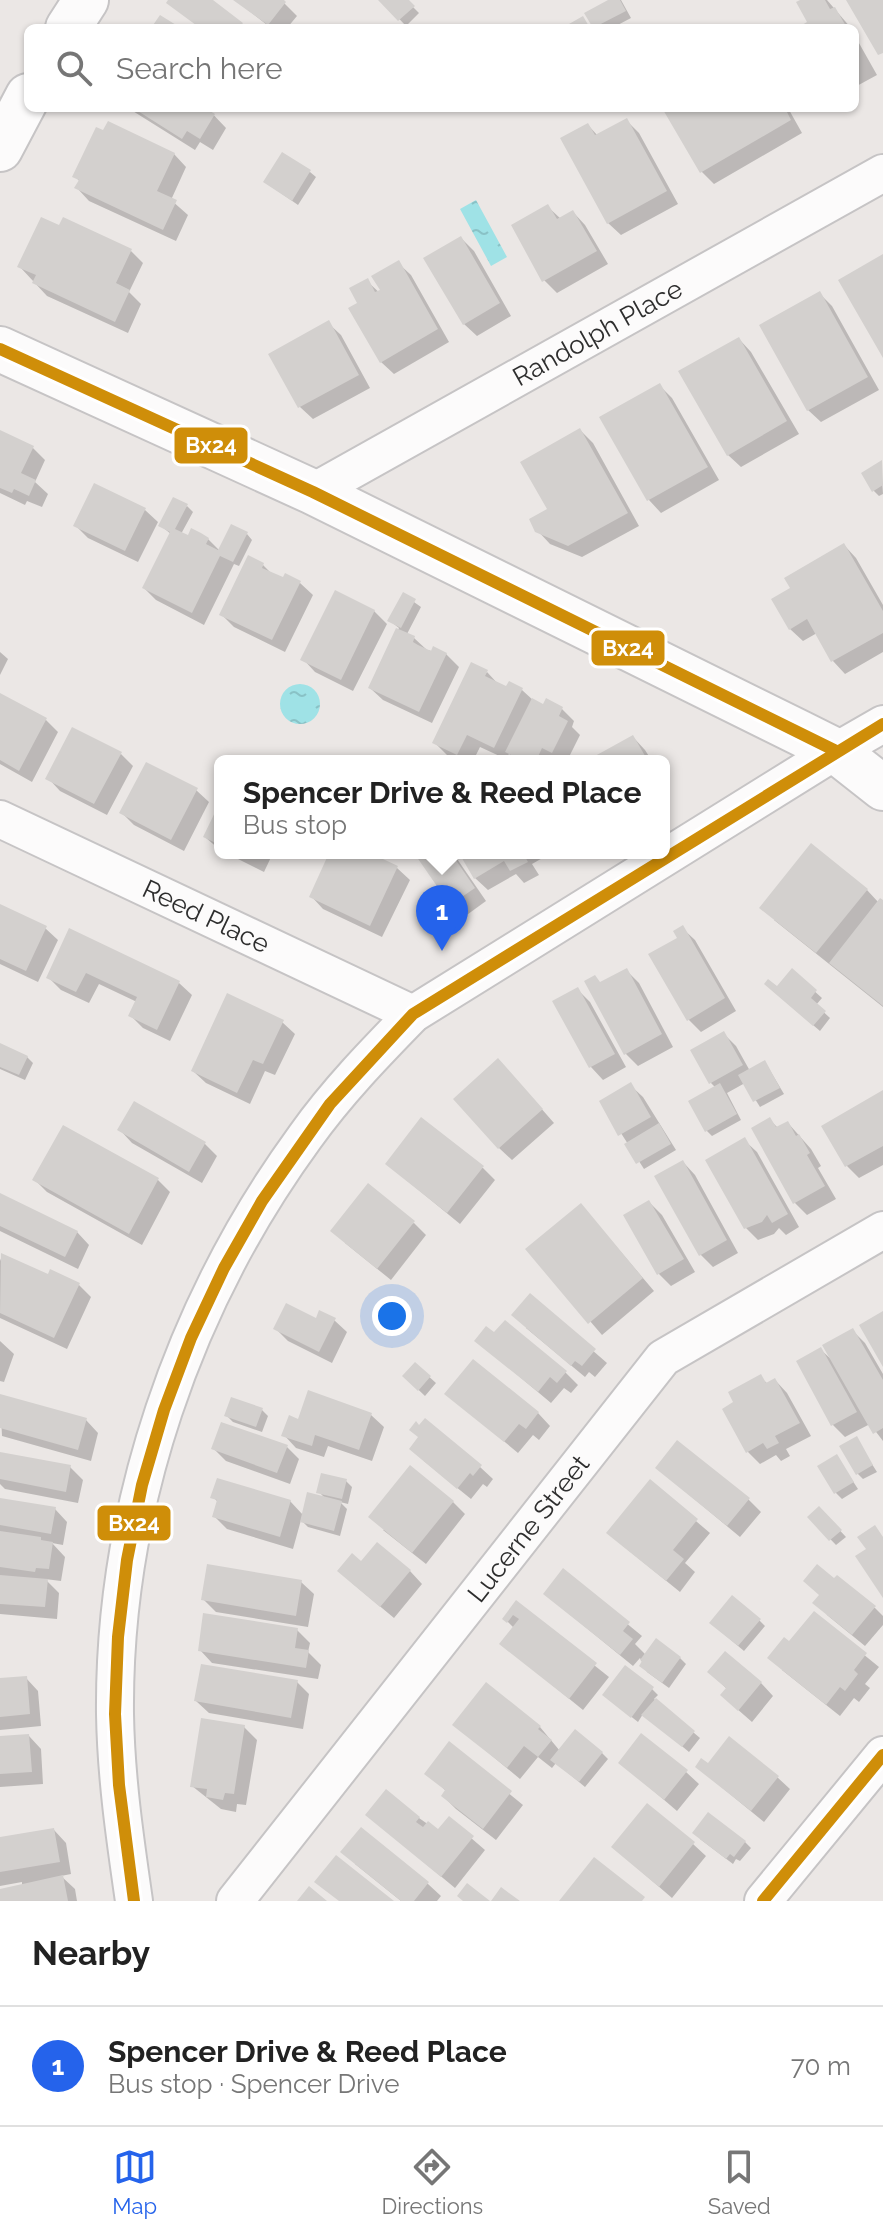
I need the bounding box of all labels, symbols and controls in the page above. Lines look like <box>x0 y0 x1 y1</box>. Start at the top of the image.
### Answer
search box <box>24 24 859 112</box>
icon: search <box>52 46 96 90</box>
text: Search here <box>116 51 283 86</box>
street label: Randolph Place <box>507 273 688 392</box>
line badge: Bx24 <box>173 426 249 465</box>
text: Bx24 <box>185 432 237 458</box>
line badge: Bx24 <box>590 629 666 667</box>
text: Bx24 <box>602 635 654 661</box>
popup <box>214 755 670 859</box>
text: Spencer Drive & Reed Place <box>243 775 641 810</box>
text: Bus stop <box>243 810 347 840</box>
street label: Reed Place <box>138 874 274 959</box>
pin: 1 <box>416 885 468 951</box>
your location <box>372 1296 412 1336</box>
street label: Lucerne Street <box>461 1449 596 1608</box>
line badge: Bx24 <box>96 1504 172 1542</box>
text: Bx24 <box>108 1510 160 1536</box>
text: Nearby <box>32 1933 150 1973</box>
text: Spencer Drive & Reed Place <box>108 2034 507 2069</box>
text: 1 <box>52 2051 64 2081</box>
text: 70 m <box>791 2051 851 2081</box>
text: Bus stop · Spencer Drive <box>108 2069 400 2099</box>
tab: Map <box>112 2145 157 2219</box>
tab: Directions <box>382 2145 483 2219</box>
tab: Saved <box>708 2145 771 2219</box>

